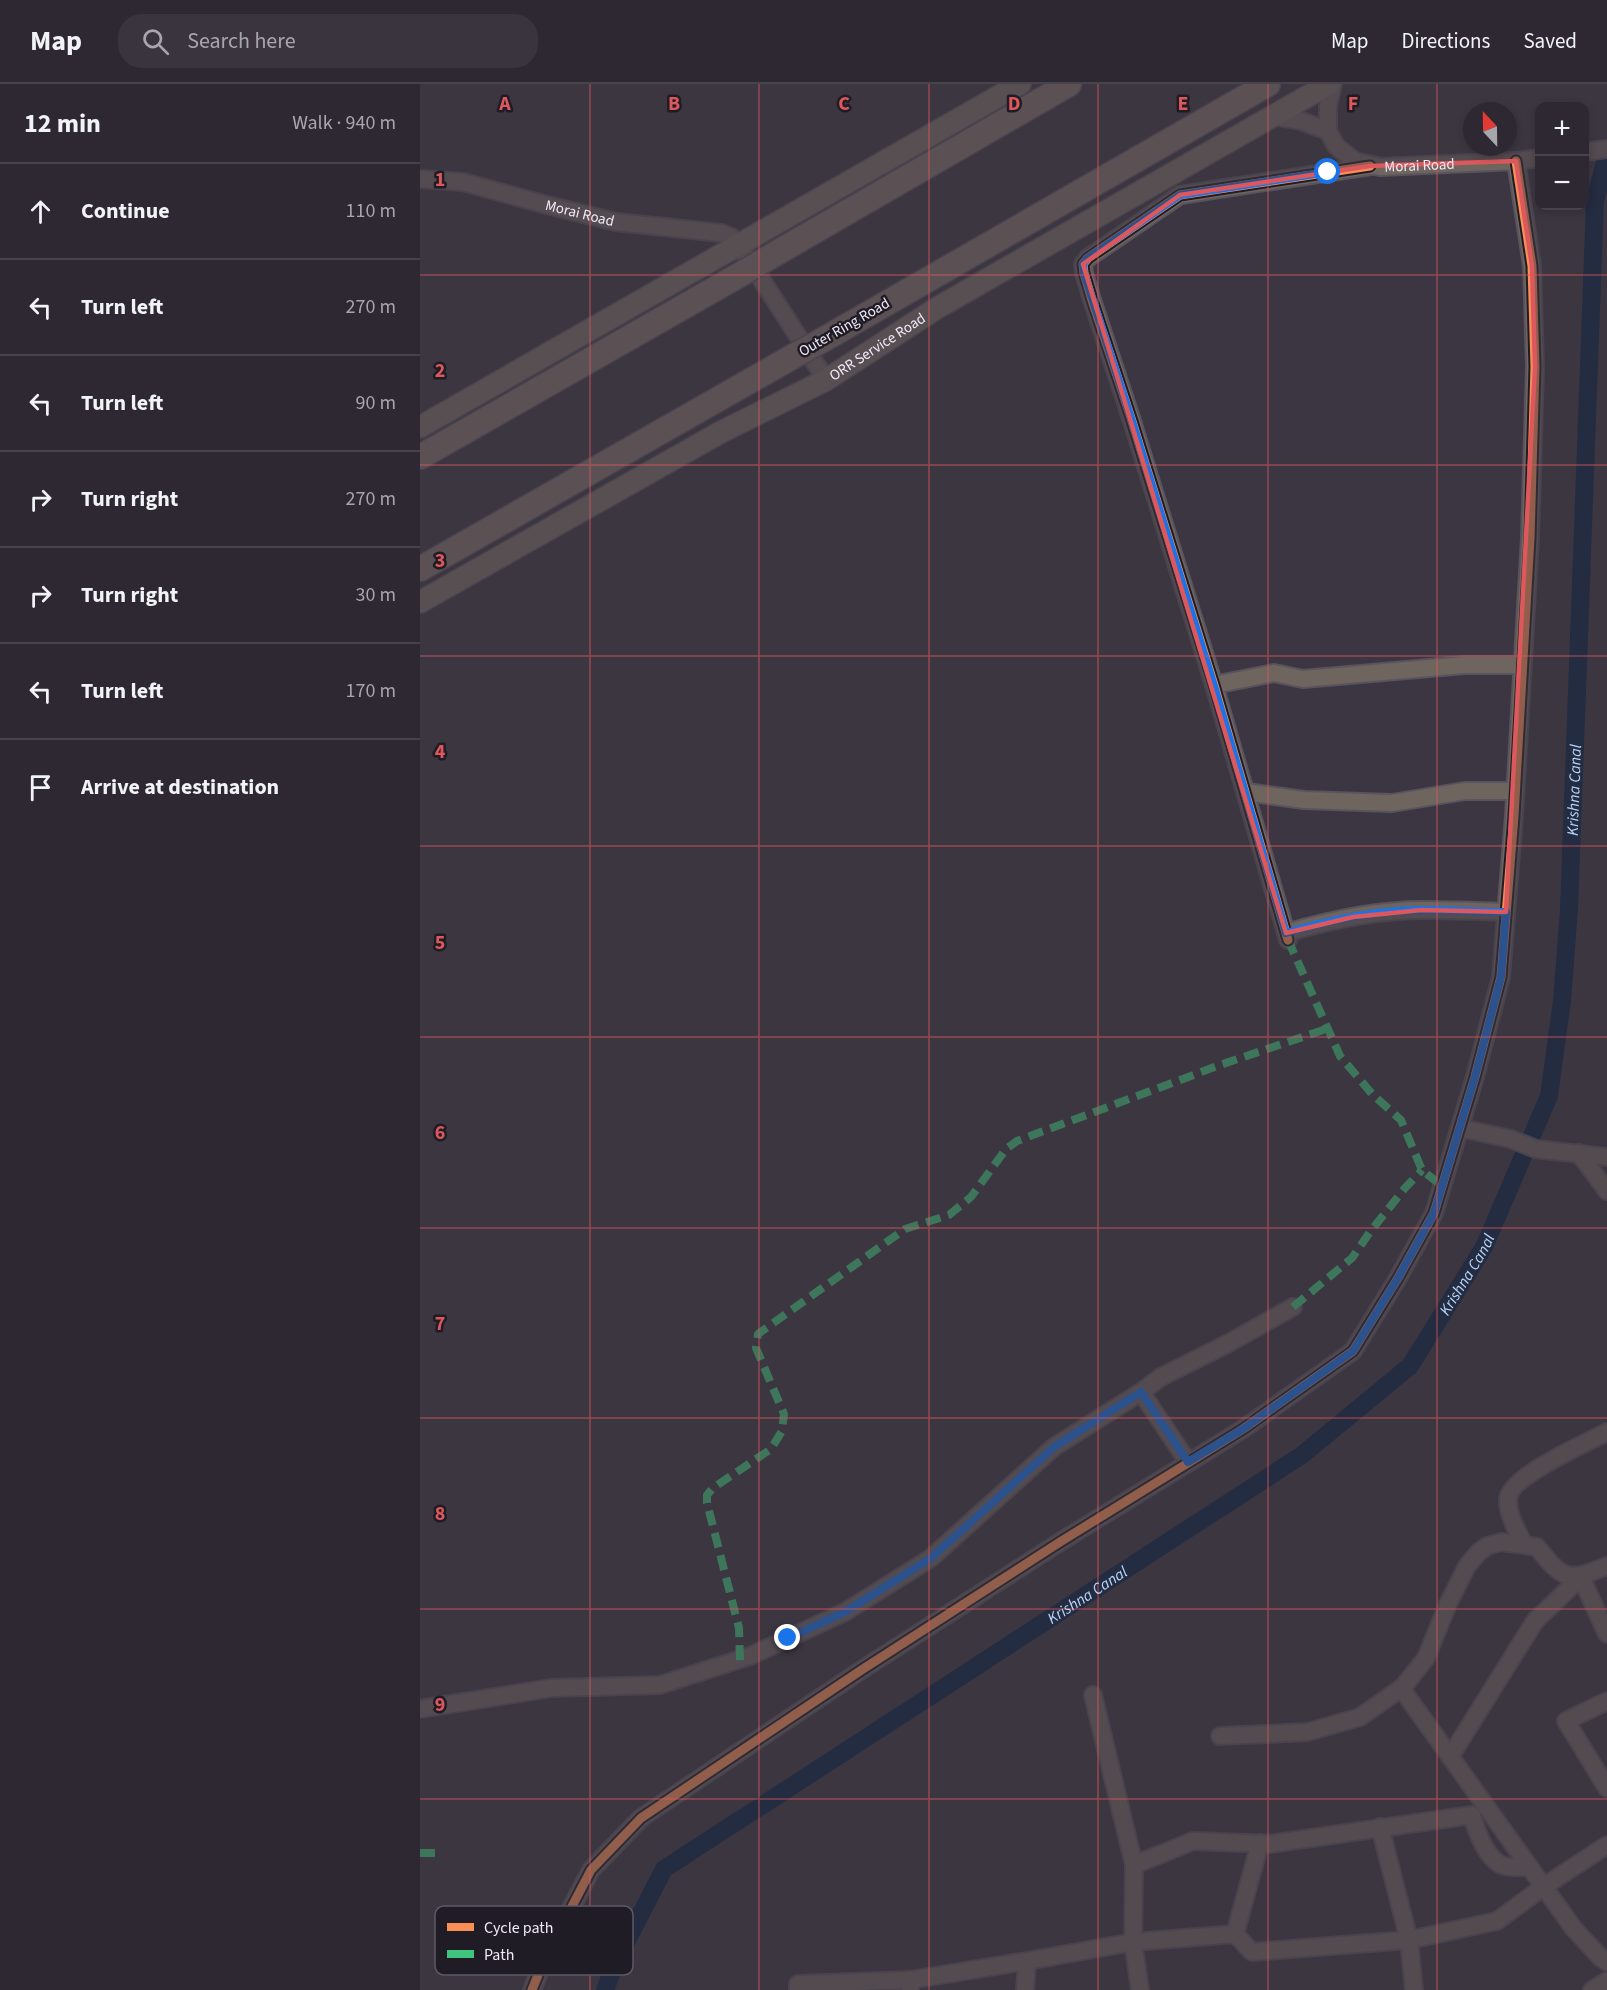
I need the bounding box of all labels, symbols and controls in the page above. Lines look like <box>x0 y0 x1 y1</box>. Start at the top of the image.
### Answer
search box <box>118 14 538 68</box>
text: Map <box>30 21 82 61</box>
icon: search <box>139 25 172 58</box>
text: Search here <box>187 25 296 57</box>
text: Map <box>1331 26 1369 56</box>
text: Directions <box>1402 26 1490 56</box>
text: Saved <box>1523 26 1577 56</box>
text: A <box>498 90 511 118</box>
text: B <box>668 90 680 118</box>
text: C <box>838 90 850 118</box>
text: D <box>1008 90 1020 118</box>
text: E <box>1178 90 1188 118</box>
text: F <box>1348 90 1358 118</box>
north arrow <box>1463 102 1517 156</box>
map controls <box>1535 102 1589 210</box>
button: + <box>1535 102 1589 156</box>
text: 12 min <box>24 105 101 142</box>
text: Walk · 940 m <box>292 109 396 137</box>
street label: Morai Road <box>1384 154 1455 178</box>
button: − <box>1535 156 1589 210</box>
route start <box>1314 158 1340 184</box>
text: 1 <box>435 166 445 194</box>
icon: ahead <box>24 195 57 228</box>
text: Continue <box>81 195 170 227</box>
street label: Morai Road <box>543 195 616 232</box>
text: 110 m <box>346 197 396 225</box>
icon: left <box>24 291 57 324</box>
text: Turn left <box>81 291 163 323</box>
text: 270 m <box>346 293 396 321</box>
street label: Outer Ring Road <box>795 293 894 362</box>
street label: ORR Service Road <box>825 308 930 386</box>
text: 2 <box>435 357 445 385</box>
icon: left <box>24 387 57 420</box>
text: Turn left <box>81 387 163 419</box>
text: 90 m <box>356 389 396 417</box>
icon: right <box>24 483 57 516</box>
text: Turn right <box>81 483 178 515</box>
text: 270 m <box>346 485 396 513</box>
text: 3 <box>435 547 445 575</box>
icon: right <box>24 579 57 612</box>
text: Turn right <box>81 579 178 611</box>
text: 30 m <box>356 581 396 609</box>
icon: left <box>24 675 57 708</box>
text: Turn left <box>81 675 163 707</box>
text: 170 m <box>346 677 396 705</box>
text: 4 <box>435 738 446 766</box>
water label: Krishna Canal <box>1562 744 1587 836</box>
icon: arrive <box>24 771 57 804</box>
text: Arrive at destination <box>81 771 279 803</box>
text: 5 <box>435 929 445 957</box>
text: 6 <box>435 1119 445 1147</box>
water label: Krishna Canal <box>1434 1231 1500 1320</box>
text: 7 <box>435 1310 445 1338</box>
text: 8 <box>435 1500 445 1528</box>
water label: Krishna Canal <box>1043 1561 1132 1629</box>
route end <box>774 1624 800 1650</box>
text: 9 <box>435 1691 445 1719</box>
legend <box>435 1906 633 1975</box>
text: Cycle path <box>484 1917 553 1939</box>
text: Path <box>484 1944 514 1966</box>

